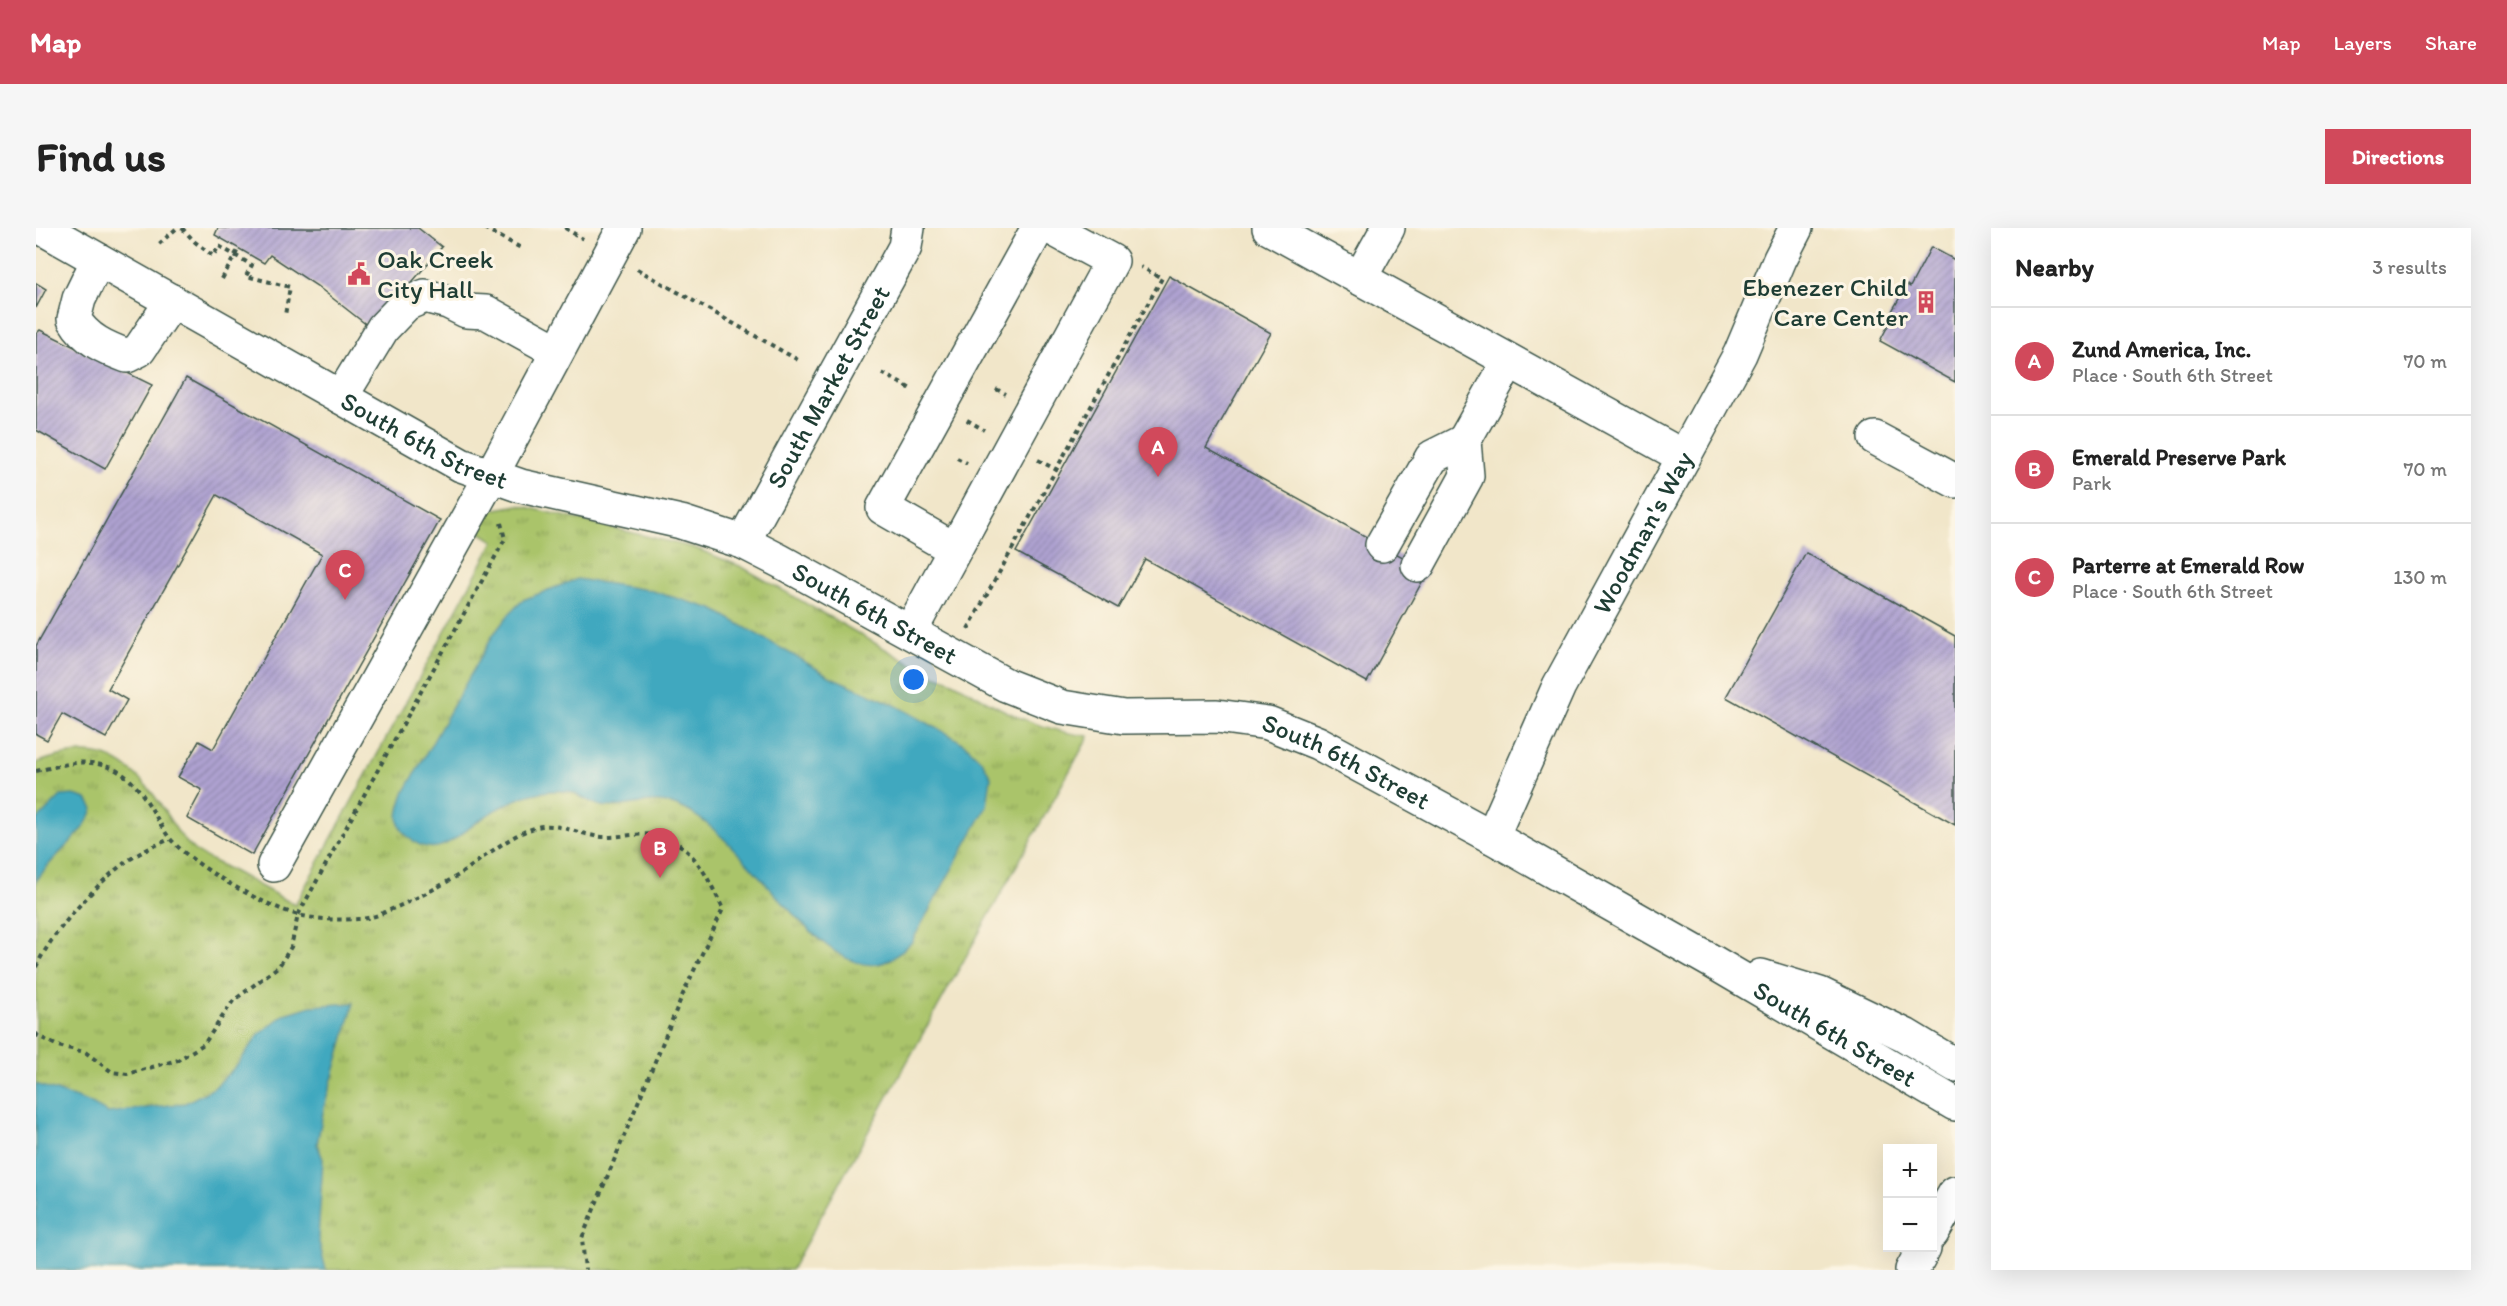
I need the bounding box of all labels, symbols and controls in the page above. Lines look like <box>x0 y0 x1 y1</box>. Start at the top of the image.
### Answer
text: Map <box>30 25 81 59</box>
text: Map <box>2262 30 2301 55</box>
text: Layers <box>2334 30 2392 55</box>
text: Share <box>2425 30 2477 55</box>
button: Directions <box>2325 129 2471 184</box>
text: Find us <box>36 131 166 182</box>
place label: Oak Creek City Hall <box>377 243 494 305</box>
text: Nearby <box>2015 251 2094 283</box>
text: 3 results <box>2372 255 2447 279</box>
public building icon: Oak Creek City Hall <box>346 261 372 287</box>
place label: Ebenezer Child Care Center <box>1742 271 1909 333</box>
street label: South Market Street <box>760 280 897 494</box>
building icon: Ebenezer Child Care Center <box>1913 289 1939 315</box>
text: Zund America, Inc. <box>2072 336 2251 363</box>
text: A <box>2028 349 2041 373</box>
text: 70 m <box>2403 349 2447 373</box>
text: Place · South 6th Street <box>2072 363 2273 387</box>
street label: South 6th Street <box>335 384 512 496</box>
pin: A <box>1138 428 1178 477</box>
text: Emerald Preserve Park <box>2072 444 2286 471</box>
street label: Woodman's Way <box>1585 445 1700 620</box>
text: B <box>2028 457 2041 481</box>
text: 70 m <box>2403 457 2447 481</box>
text: Park <box>2072 471 2111 495</box>
pin: C <box>326 550 364 600</box>
text: Parterre at Emerald Row <box>2072 552 2304 579</box>
street label: South 6th Street <box>787 555 963 671</box>
text: C <box>2028 565 2041 589</box>
text: 130 m <box>2393 565 2447 589</box>
text: Place · South 6th Street <box>2072 579 2273 603</box>
your location <box>899 665 928 694</box>
street label: South 6th Street <box>1258 706 1436 817</box>
pin: B <box>640 828 680 878</box>
street label: South 6th Street <box>1748 973 1923 1094</box>
map controls <box>1883 1144 1937 1252</box>
button: + <box>1883 1144 1937 1198</box>
button: − <box>1883 1198 1937 1252</box>

